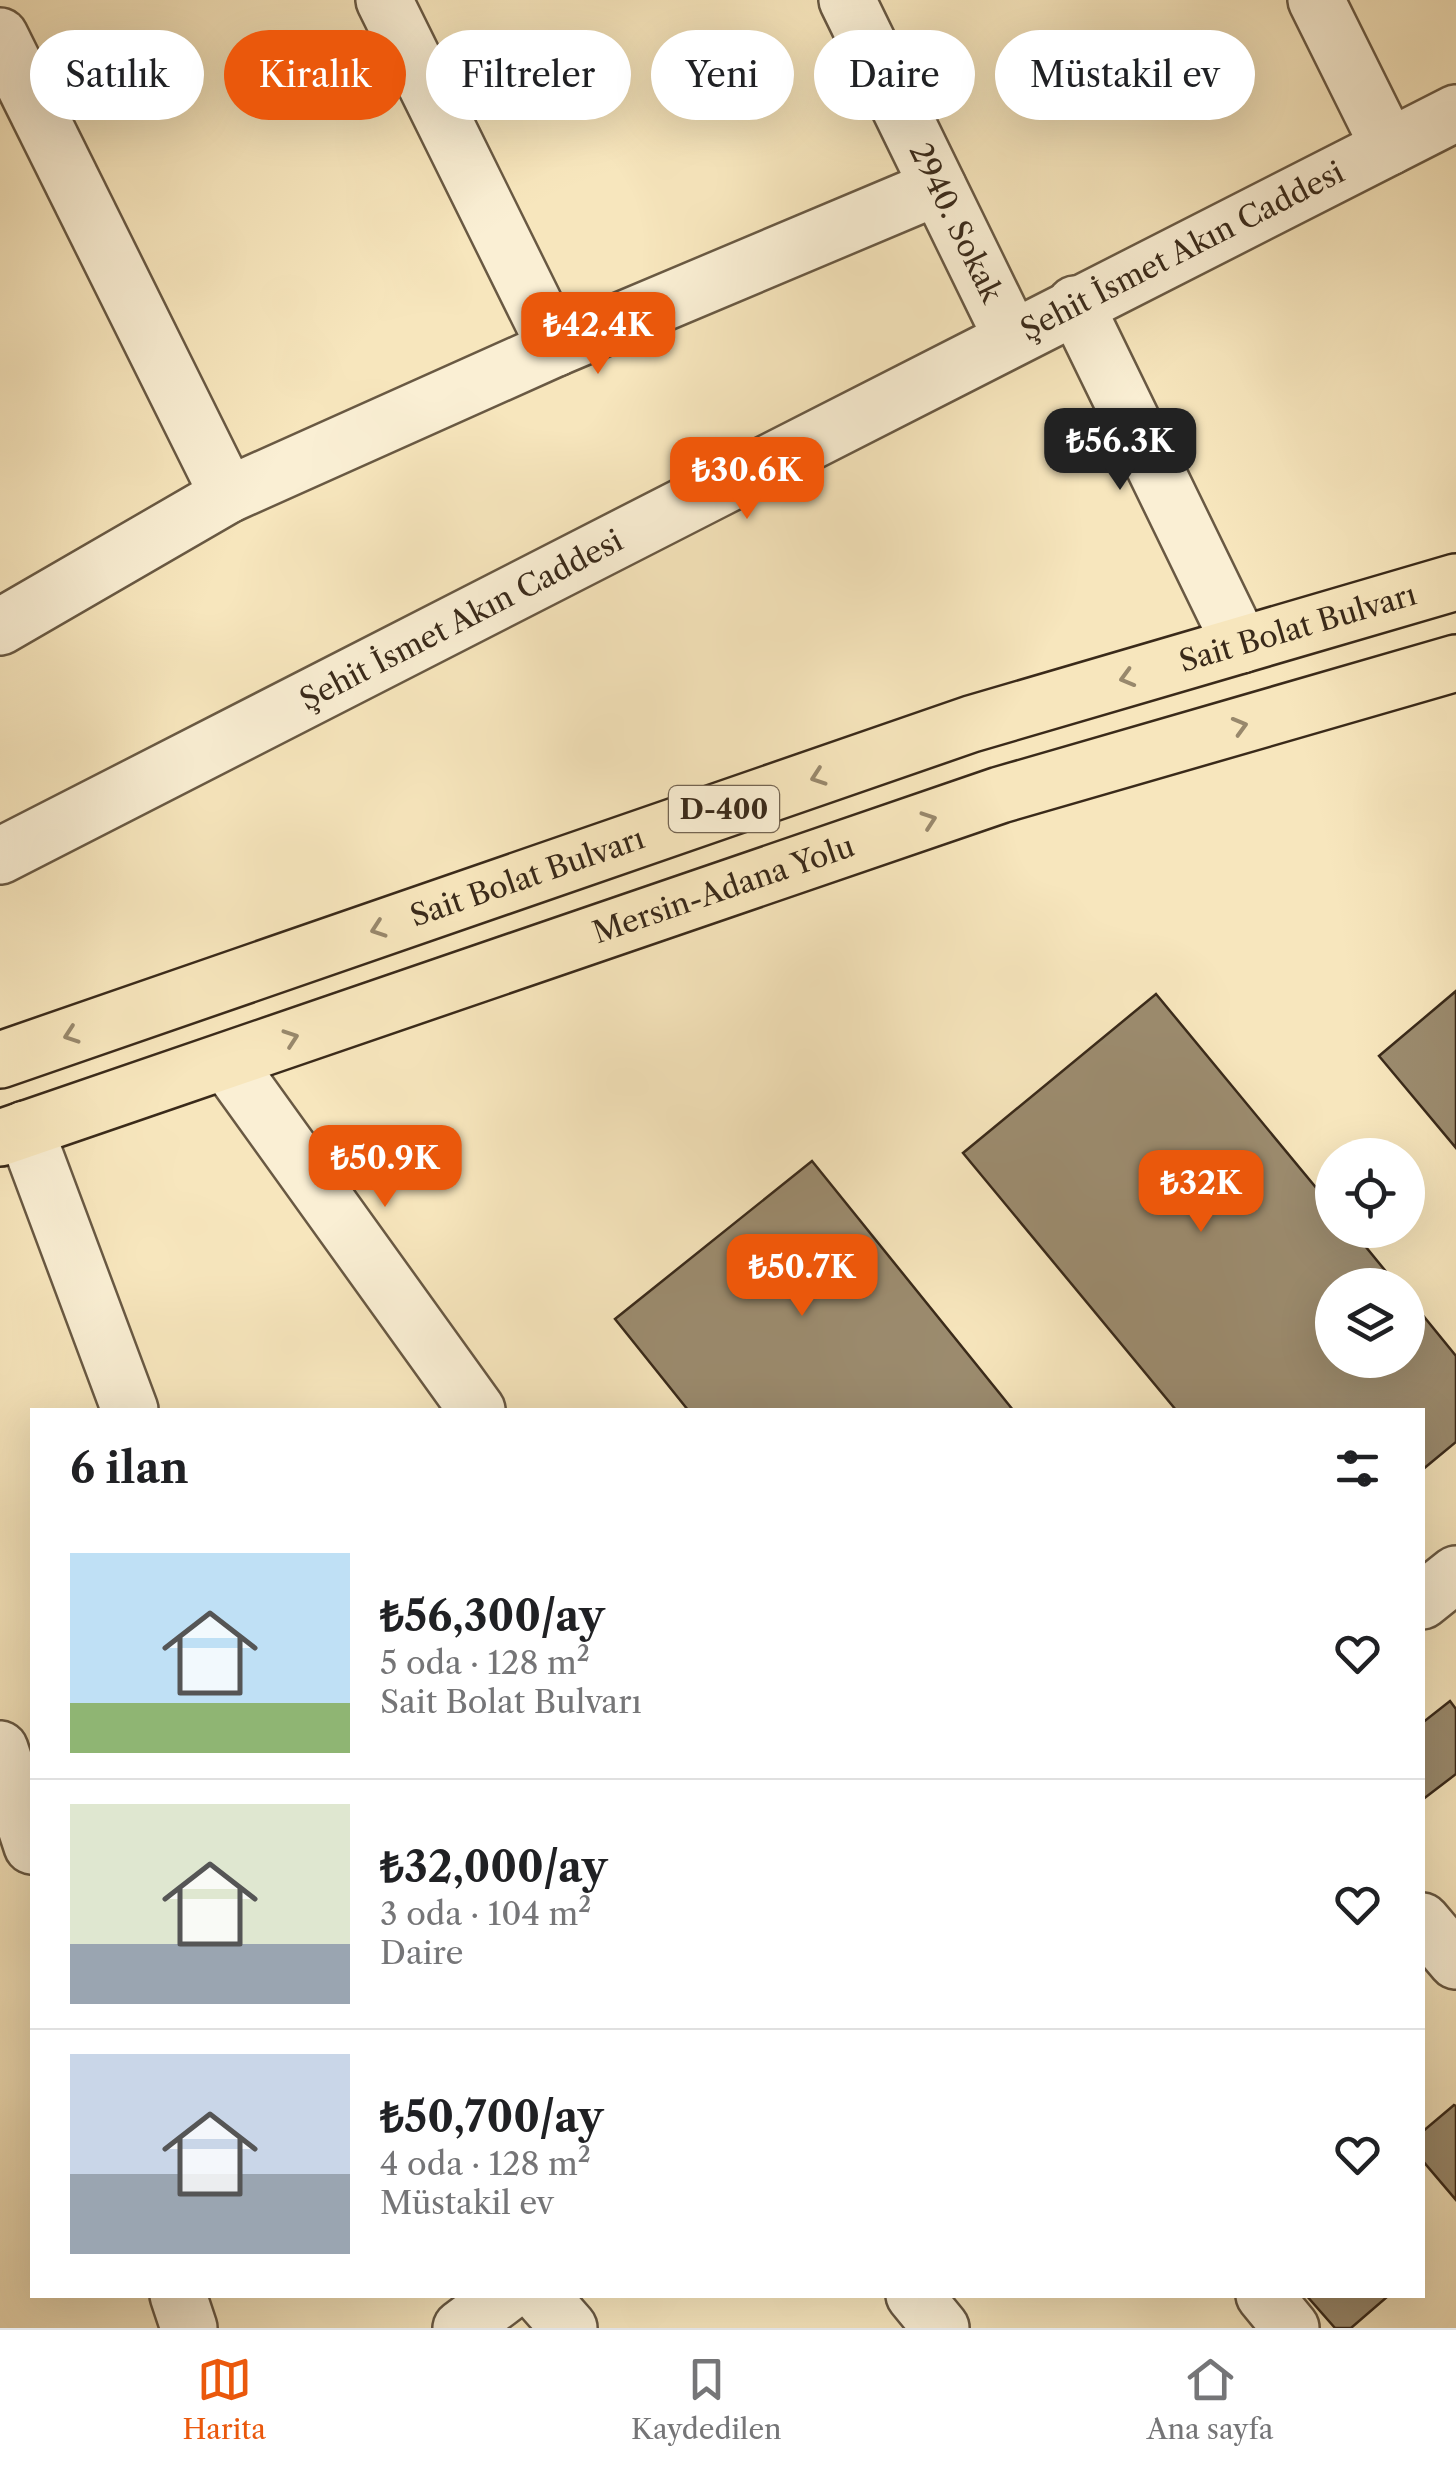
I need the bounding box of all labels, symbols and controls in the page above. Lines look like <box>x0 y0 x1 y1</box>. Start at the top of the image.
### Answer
chip: Satılık <box>30 30 204 120</box>
chip: Kiralık <box>224 30 406 120</box>
chip: Filtreler <box>426 30 631 120</box>
chip: Yeni <box>651 30 794 120</box>
chip: Daire <box>814 30 975 120</box>
chip: Müstakil ev <box>995 30 1255 120</box>
street label: 2940. Sokak <box>902 137 1011 310</box>
street label: Şehit İsmet Akın Caddesi <box>1014 153 1350 348</box>
pin: ₺42.4K <box>517 292 679 377</box>
text: ₺42.4K <box>543 305 653 344</box>
pin: ₺56.3K <box>1039 408 1201 493</box>
text: ₺56.3K <box>1066 421 1174 460</box>
pin: ₺30.6K <box>666 437 828 522</box>
text: ₺30.6K <box>692 450 802 489</box>
street label: Şehit İsmet Akın Caddesi <box>294 522 629 718</box>
street label: Sait Bolat Bulvarı <box>1175 576 1421 680</box>
one-way arrow <box>1120 666 1137 687</box>
one-way arrow <box>1231 716 1249 737</box>
one-way arrow <box>810 765 827 786</box>
road number: D-400 <box>669 786 779 832</box>
one-way arrow <box>920 811 937 831</box>
street label: Sait Bolat Bulvarı <box>405 819 649 935</box>
street label: Mersin-Adana Yolu <box>588 827 859 951</box>
one-way arrow <box>371 917 388 938</box>
one-way arrow <box>64 1023 81 1044</box>
one-way arrow <box>281 1030 298 1050</box>
pin: ₺50.9K <box>304 1125 466 1210</box>
text: ₺50.9K <box>331 1138 439 1177</box>
map controls <box>1315 1138 1425 1378</box>
button: locate <box>1315 1138 1425 1248</box>
pin: ₺32K <box>1142 1150 1260 1235</box>
text: ₺32K <box>1161 1163 1241 1202</box>
pin: ₺50.7K <box>721 1234 883 1319</box>
text: ₺50.7K <box>749 1247 855 1286</box>
button: layers <box>1315 1268 1425 1378</box>
icon: filters <box>1330 1441 1385 1496</box>
text: 6 ilan <box>70 1442 189 1494</box>
text: ₺56,300/ay <box>380 1590 605 1642</box>
icon: home <box>150 1593 270 1713</box>
icon: heart <box>1330 1626 1385 1681</box>
text: 5 oda · 128 m² <box>380 1643 590 1682</box>
text: Sait Bolat Bulvarı <box>380 1682 641 1721</box>
text: ₺32,000/ay <box>380 1841 607 1893</box>
icon: home <box>150 1844 270 1964</box>
icon: heart <box>1330 1877 1385 1932</box>
text: 3 oda · 104 m² <box>380 1894 591 1933</box>
text: Daire <box>380 1933 464 1972</box>
text: ₺50,700/ay <box>380 2091 603 2143</box>
icon: home <box>150 2094 270 2214</box>
icon: heart <box>1330 2127 1385 2182</box>
text: 4 oda · 128 m² <box>380 2144 591 2183</box>
text: Müstakil ev <box>380 2183 554 2222</box>
tab: Harita <box>183 2352 266 2446</box>
tab: Kaydedilen <box>631 2352 782 2446</box>
tab: Ana sayfa <box>1147 2352 1273 2446</box>

